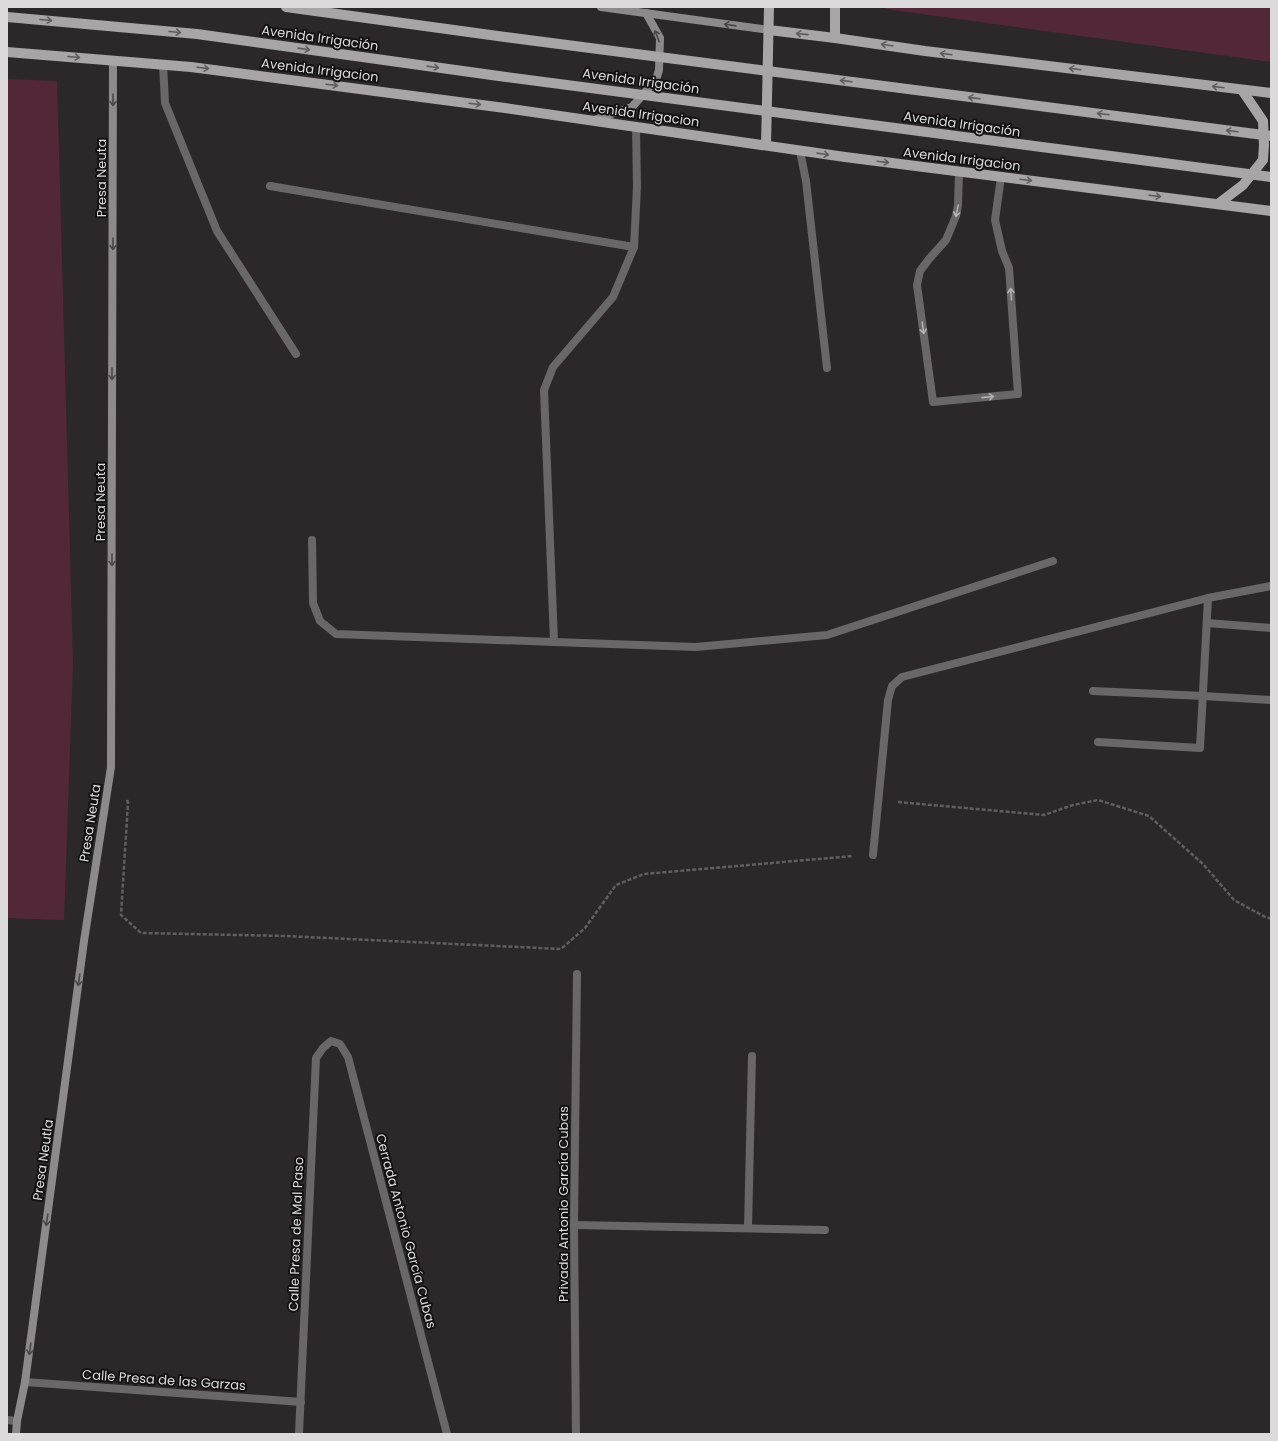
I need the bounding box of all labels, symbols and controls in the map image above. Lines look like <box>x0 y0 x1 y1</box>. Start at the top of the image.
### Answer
one-way arrow <box>39 17 52 24</box>
street label: Avenida Irrigación <box>260 20 380 56</box>
one-way arrow <box>724 21 737 29</box>
one-way arrow <box>168 29 181 36</box>
one-way arrow <box>653 29 660 42</box>
one-way arrow <box>796 30 809 38</box>
one-way arrow <box>881 41 894 49</box>
one-way arrow <box>297 45 310 53</box>
one-way arrow <box>940 50 953 58</box>
street label: Avenida Irrigacion <box>260 53 380 87</box>
one-way arrow <box>67 54 80 61</box>
one-way arrow <box>426 63 439 71</box>
street label: Avenida Irrigación <box>581 63 701 99</box>
one-way arrow <box>196 65 209 72</box>
one-way arrow <box>1069 66 1082 73</box>
one-way arrow <box>839 77 852 85</box>
one-way arrow <box>325 81 338 89</box>
one-way arrow <box>1212 83 1225 91</box>
one-way arrow <box>109 93 117 106</box>
one-way arrow <box>968 94 981 101</box>
street label: Avenida Irrigacion <box>581 96 701 132</box>
one-way arrow <box>468 100 481 108</box>
street label: Avenida Irrigación <box>902 106 1022 142</box>
one-way arrow <box>1097 110 1110 118</box>
one-way arrow <box>1226 127 1239 135</box>
street label: Presa Neuta <box>92 139 111 217</box>
street label: Avenida Irrigacion <box>902 142 1022 176</box>
one-way arrow <box>816 150 829 158</box>
one-way arrow <box>876 158 889 166</box>
one-way arrow <box>1019 176 1032 184</box>
one-way arrow <box>1148 193 1161 200</box>
one-way arrow <box>952 204 960 217</box>
one-way arrow <box>109 237 117 250</box>
one-way arrow <box>1007 288 1014 301</box>
one-way arrow <box>919 321 927 334</box>
one-way arrow <box>108 367 116 380</box>
one-way arrow <box>981 393 994 400</box>
street label: Presa Neuta <box>91 463 110 541</box>
one-way arrow <box>108 553 115 566</box>
street label: Presa Neuta <box>74 783 106 863</box>
one-way arrow <box>75 973 83 986</box>
street label: Privada Antonio García Cubas <box>554 1106 573 1302</box>
street label: Presa Neutla <box>28 1118 58 1202</box>
street label: Cerrada Antonio García Cubas <box>371 1132 441 1331</box>
street label: Calle Presa de Mal Paso <box>284 1156 308 1312</box>
one-way arrow <box>43 1213 51 1226</box>
one-way arrow <box>26 1342 34 1355</box>
street label: Calle Presa de las Garzas <box>82 1365 247 1395</box>

